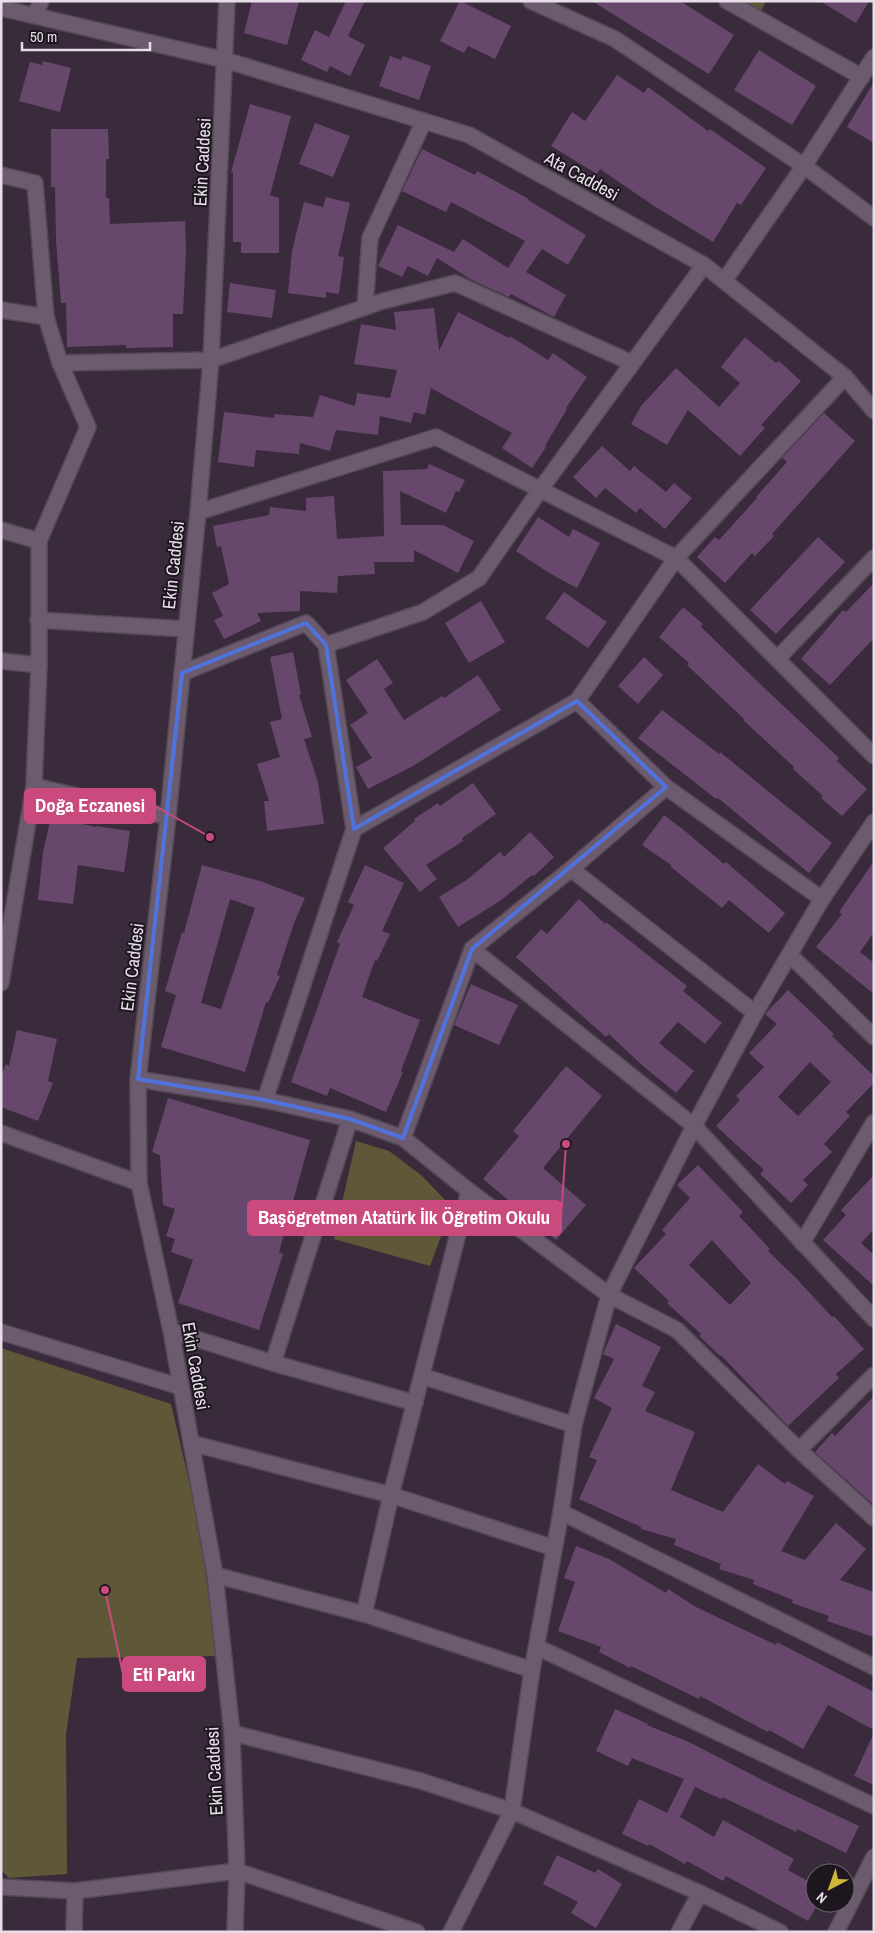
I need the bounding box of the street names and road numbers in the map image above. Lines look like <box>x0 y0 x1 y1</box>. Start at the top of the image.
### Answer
street label: Ekin Caddesi <box>187 117 217 207</box>
street label: Ata Caddesi <box>540 145 624 207</box>
street label: Ekin Caddesi <box>156 520 190 610</box>
street label: Ekin Caddesi <box>114 921 150 1013</box>
street label: Ekin Caddesi <box>176 1320 216 1412</box>
street label: Ekin Caddesi <box>199 1726 229 1816</box>

